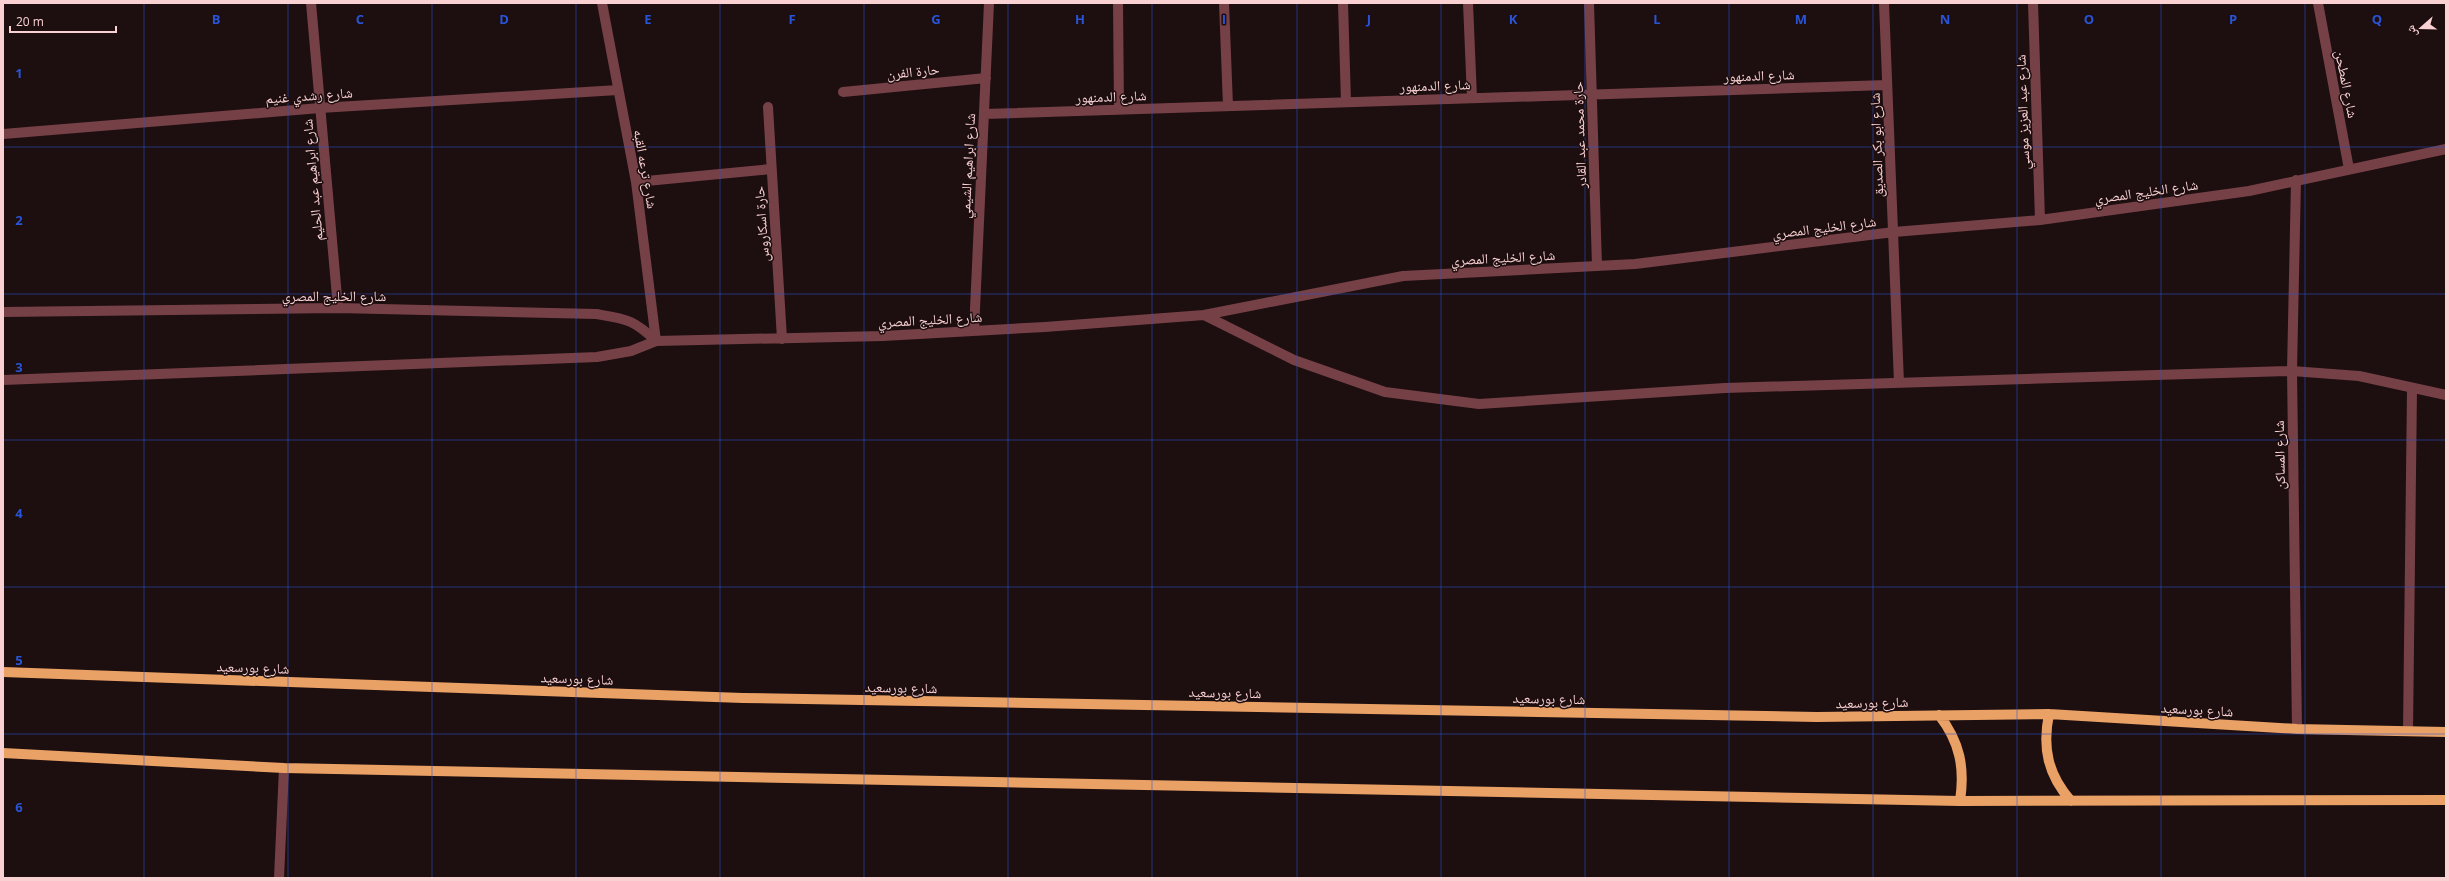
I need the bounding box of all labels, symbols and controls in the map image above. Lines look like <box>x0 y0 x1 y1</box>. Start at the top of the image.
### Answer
scale bar <box>10 8 116 34</box>
north arrow <box>2401 8 2441 48</box>
text: B <box>212 10 221 28</box>
text: C <box>356 10 364 28</box>
text: D <box>499 10 509 28</box>
text: E <box>644 10 652 28</box>
text: F <box>788 10 796 28</box>
text: G <box>931 10 941 28</box>
text: H <box>1075 10 1085 28</box>
text: I <box>1222 10 1226 28</box>
text: J <box>1366 10 1371 28</box>
text: K <box>1509 10 1518 28</box>
text: L <box>1653 10 1661 28</box>
text: M <box>1795 10 1807 28</box>
text: N <box>1940 10 1950 28</box>
text: O <box>2084 10 2094 28</box>
text: P <box>2229 10 2237 28</box>
text: Q <box>2372 10 2382 28</box>
text: 20 m <box>16 13 44 30</box>
text: ش <box>2402 23 2421 40</box>
street label: شارع المطحن <box>2330 48 2363 120</box>
street label: شارع عبد العزيز موسي <box>2010 54 2036 170</box>
street label: حارة الفرن <box>886 59 940 83</box>
text: 1 <box>15 64 23 82</box>
street label: شارع الدمنهور <box>1722 64 1795 87</box>
street label: شارع الدمنهور <box>1398 74 1471 97</box>
street label: حارة محمد عبد القادر <box>1568 81 1590 190</box>
street label: شارع رشدي غنيم <box>265 82 353 110</box>
street label: شارع الدمنهور <box>1074 85 1147 108</box>
street label: شارع ابو بكر الصديق <box>1865 92 1888 198</box>
street label: شارع ابراهيم الشيمي <box>955 113 982 219</box>
street label: شارع ابراهيم عبد الحليم <box>297 118 328 242</box>
street label: شارع ترعه القبه <box>629 128 662 210</box>
street label: شارع الخليج المصري <box>2093 174 2199 210</box>
street label: حارة اسكاروس <box>749 185 773 262</box>
text: 2 <box>15 211 23 229</box>
street label: شارع الخليج المصري <box>1771 211 1877 245</box>
street label: شارع الخليج المصري <box>1450 245 1556 272</box>
street label: شارع الخليج المصري <box>282 286 386 307</box>
street label: شارع الخليج المصري <box>877 307 983 334</box>
text: 3 <box>15 358 23 376</box>
street label: شارع المساكن <box>2269 420 2290 490</box>
text: 4 <box>15 504 23 522</box>
text: 5 <box>15 651 23 669</box>
street label: شارع بورسعيد <box>216 656 290 679</box>
street label: شارع بورسعيد <box>540 667 614 690</box>
street label: شارع بورسعيد <box>864 677 938 698</box>
street label: شارع بورسعيد <box>1188 682 1262 703</box>
street label: شارع بورسعيد <box>1512 688 1586 709</box>
street label: شارع بورسعيد <box>1835 692 1909 713</box>
street label: شارع بورسعيد <box>2160 698 2234 721</box>
text: 6 <box>15 798 23 816</box>

